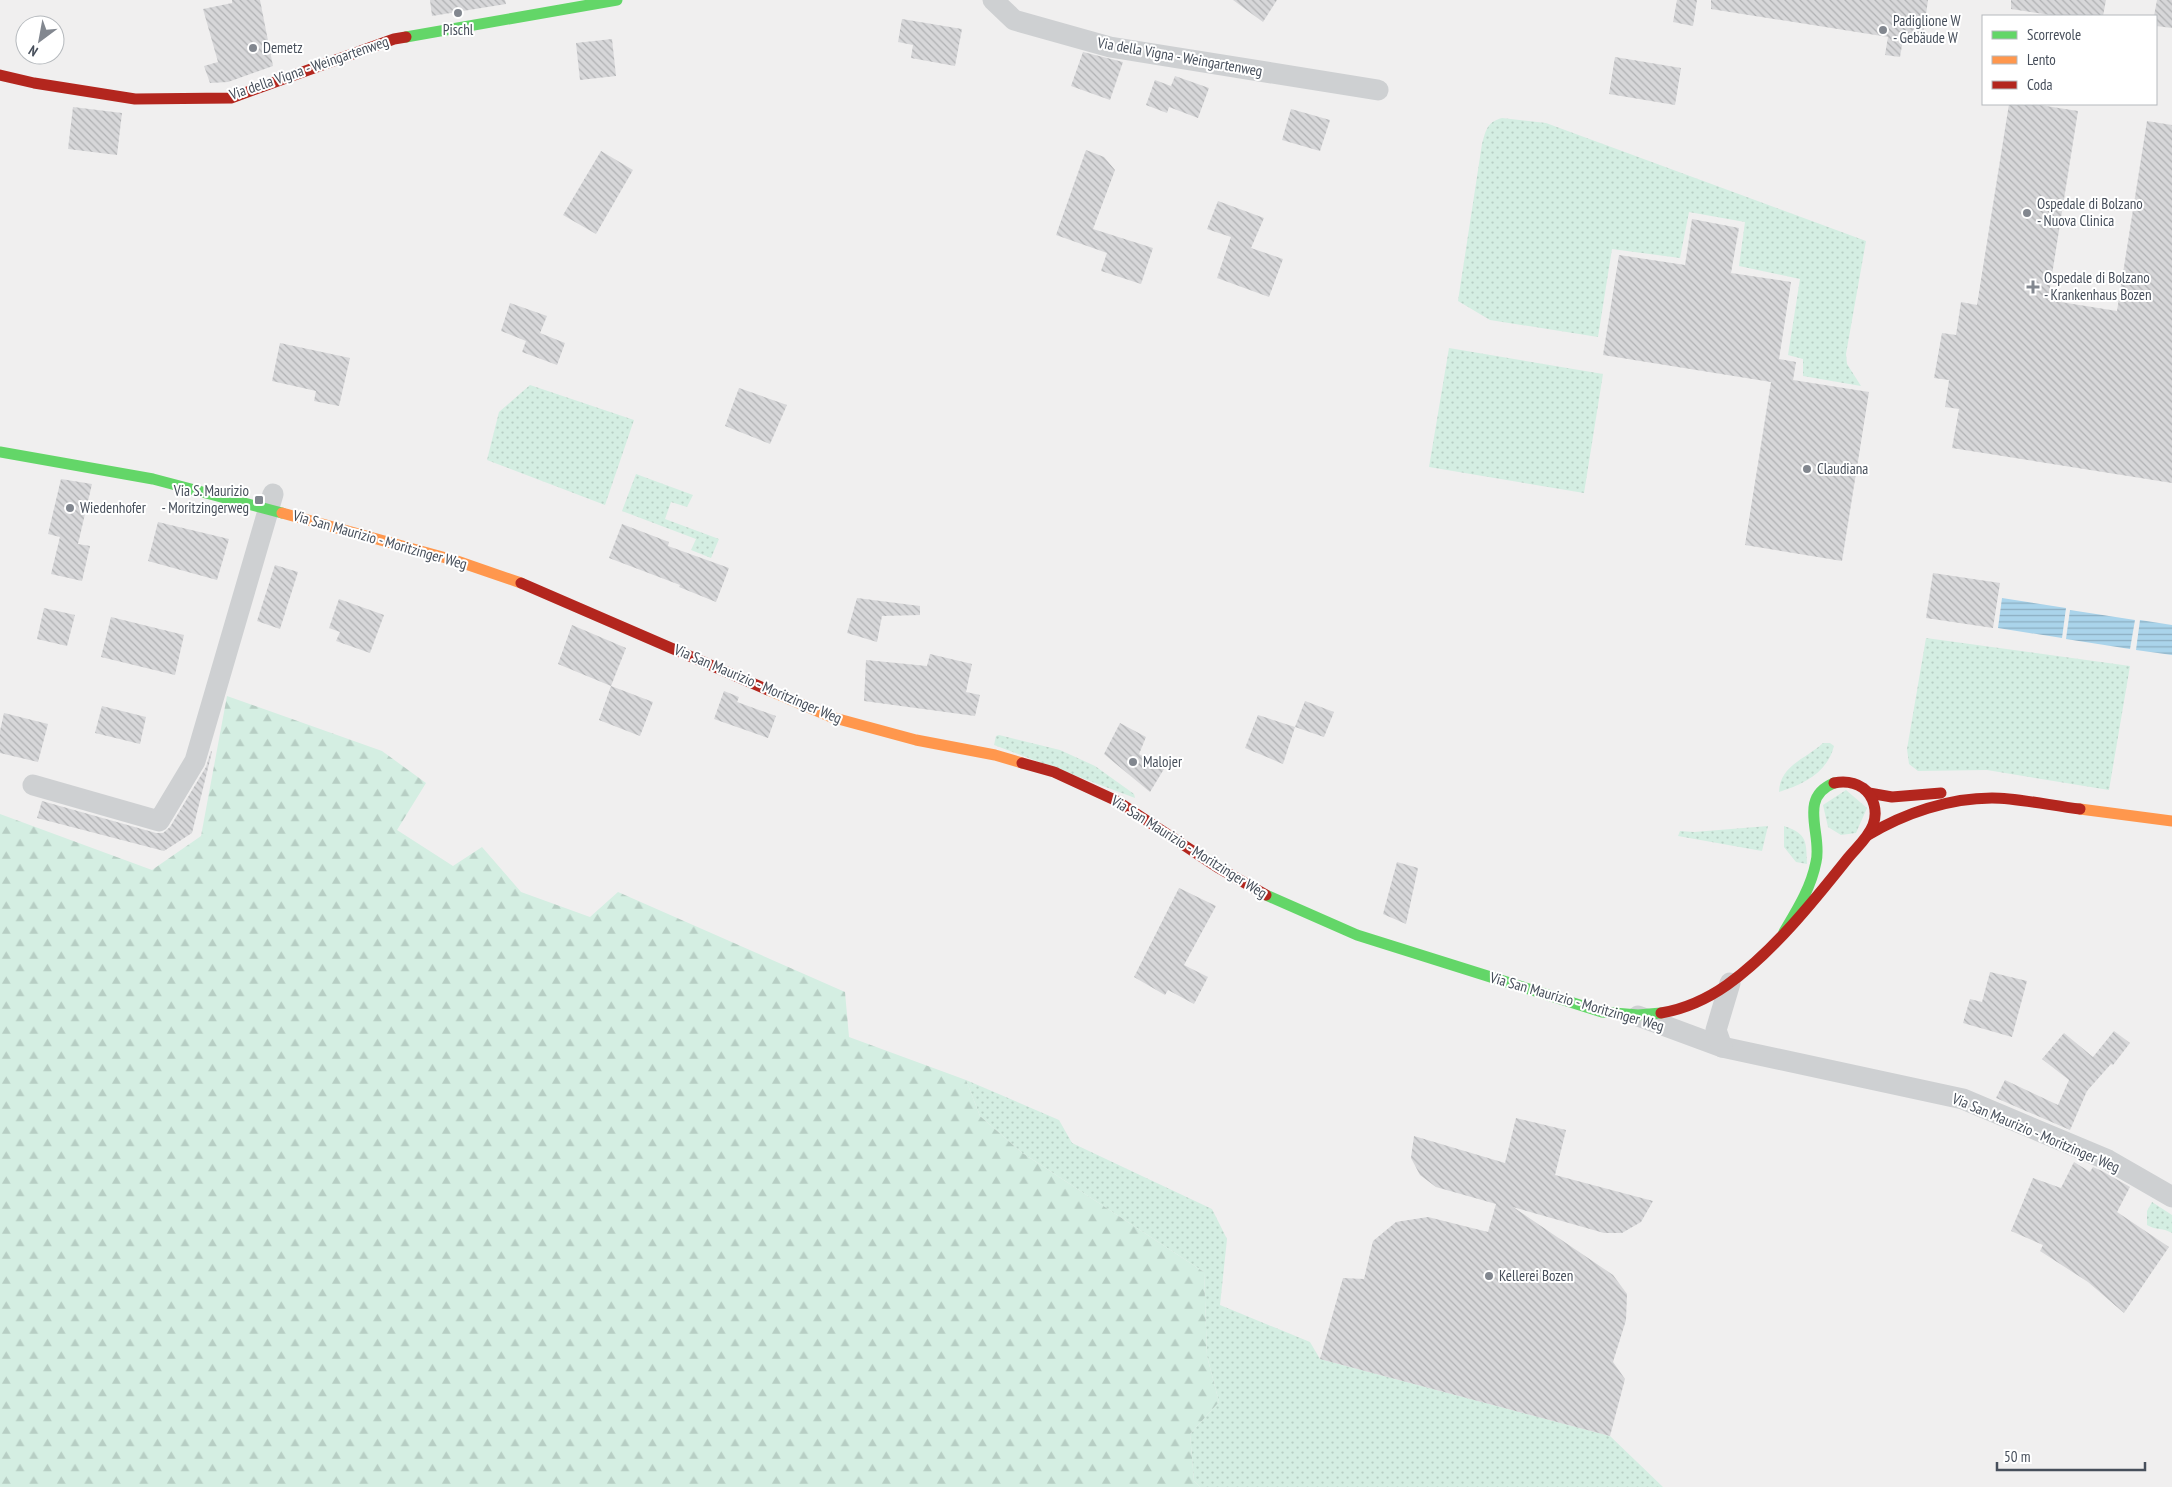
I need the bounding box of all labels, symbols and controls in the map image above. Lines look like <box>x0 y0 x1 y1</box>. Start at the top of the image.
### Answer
marker: Pischl <box>452 7 464 19</box>
place label: Padiglione W - Gebäude W <box>1893 11 1961 47</box>
north arrow <box>15 15 65 65</box>
legend <box>1982 15 2157 105</box>
place label: Pischl <box>443 20 474 39</box>
marker: Padiglione W - Gebäude W <box>1877 24 1889 36</box>
text: Scorrevole <box>2027 25 2081 44</box>
street label: Via della Vigna - Weingartenweg <box>226 31 391 104</box>
street label: Via della Vigna - Weingartenweg <box>1095 32 1264 80</box>
place label: Demetz <box>263 38 303 57</box>
text: N <box>25 41 41 61</box>
marker: Demetz <box>247 42 259 54</box>
text: Lento <box>2027 50 2056 69</box>
text: Coda <box>2027 75 2052 94</box>
place label: Ospedale di Bolzano - Nuova Clinica <box>2037 194 2143 230</box>
marker: Ospedale di Bolzano - Nuova Clinica <box>2021 207 2033 219</box>
place label: Ospedale di Bolzano - Krankenhaus Bozen <box>2044 268 2152 304</box>
marker: Ospedale di Bolzano - Krankenhaus Bozen <box>2026 280 2040 294</box>
place label: Claudiana <box>1817 459 1868 478</box>
marker: Claudiana <box>1801 463 1813 475</box>
place label: Via S. Maurizio - Moritzingerweg <box>162 481 249 517</box>
marker: Via S. Maurizio - Moritzingerweg <box>253 494 265 506</box>
place label: Wiedenhofer <box>80 498 147 517</box>
marker: Wiedenhofer <box>64 502 76 514</box>
street label: Via San Maurizio - Moritzinger Weg <box>290 505 469 574</box>
street label: Via San Maurizio - Moritzinger Weg <box>671 639 845 728</box>
place label: Malojer <box>1143 752 1183 771</box>
marker: Malojer <box>1127 756 1139 768</box>
street label: Via San Maurizio - Moritzinger Weg <box>1107 790 1271 902</box>
street label: Via San Maurizio - Moritzinger Weg <box>1487 967 1666 1036</box>
street label: Via San Maurizio - Moritzinger Weg <box>1949 1088 2123 1177</box>
place label: Kellerei Bozen <box>1499 1266 1573 1285</box>
marker: Kellerei Bozen <box>1483 1270 1495 1282</box>
scale bar <box>1997 1440 2144 1472</box>
text: 50 m <box>2004 1447 2030 1466</box>

